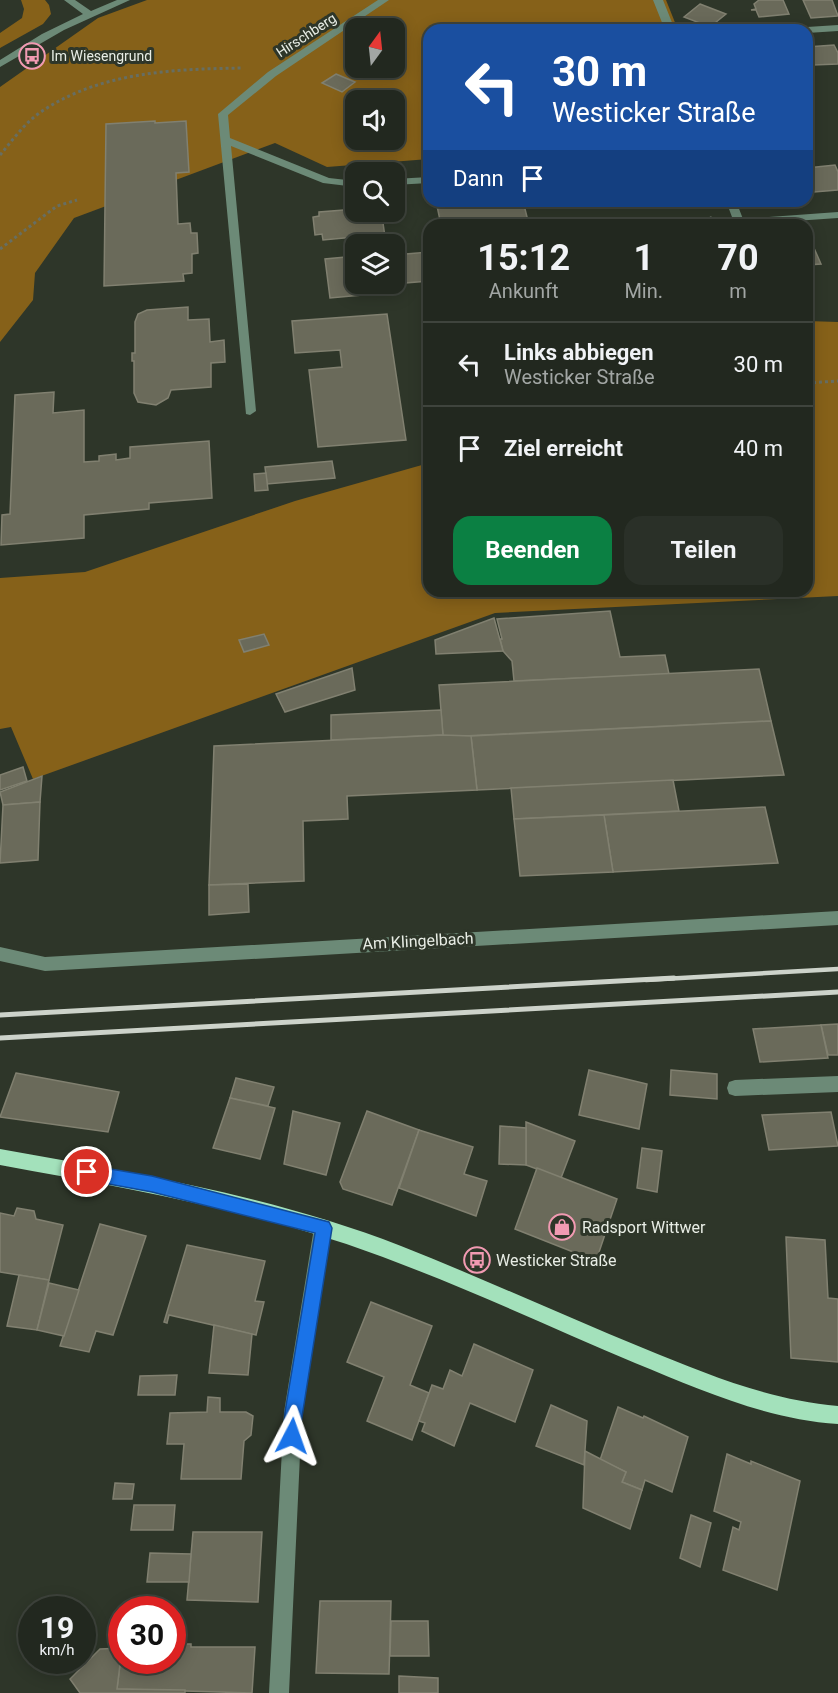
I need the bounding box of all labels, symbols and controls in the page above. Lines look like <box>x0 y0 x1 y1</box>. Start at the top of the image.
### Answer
street label: Hirschberg <box>273 10 339 60</box>
north arrow <box>345 18 405 78</box>
map controls <box>345 18 405 294</box>
bus stop icon: Im Wiesengrund <box>17 41 47 71</box>
text: 30 m <box>552 47 647 96</box>
place label: Im Wiesengrund <box>51 48 152 64</box>
icon: left <box>453 48 531 126</box>
button: sound <box>345 90 405 150</box>
text: Westicker Straße <box>552 97 755 129</box>
button: search <box>345 162 405 222</box>
icon: arrive <box>516 162 549 195</box>
text: Dann <box>453 166 504 191</box>
button: layers <box>345 234 405 294</box>
text: 15:12 <box>477 237 570 279</box>
text: 1 <box>633 237 654 279</box>
text: 70 <box>717 237 759 279</box>
text: Ankunft <box>489 279 559 303</box>
text: Min. <box>624 279 663 303</box>
text: m <box>729 279 747 303</box>
text: Links abbiegen <box>504 340 654 365</box>
icon: left <box>453 348 486 381</box>
text: 30 m <box>734 352 783 377</box>
text: Westicker Straße <box>504 365 655 389</box>
icon: arrive <box>453 432 486 465</box>
text: Ziel erreicht <box>504 436 623 461</box>
text: 40 m <box>734 436 783 461</box>
button: Beenden <box>453 516 612 585</box>
button: Teilen <box>624 516 783 585</box>
street label: Am Klingelbach <box>362 929 474 953</box>
pin <box>61 1146 112 1197</box>
icon: arrive <box>70 1155 103 1188</box>
shop icon: Radsport Wittwer <box>547 1212 577 1242</box>
place label: Radsport Wittwer <box>582 1218 706 1237</box>
bus stop icon: Westicker Straße <box>462 1245 492 1275</box>
place label: Westicker Straße <box>496 1251 617 1270</box>
position arrow <box>260 1404 324 1468</box>
speed limit sign: 30 <box>108 1596 186 1674</box>
text: 19 <box>40 1610 74 1645</box>
text: km/h <box>39 1641 75 1659</box>

